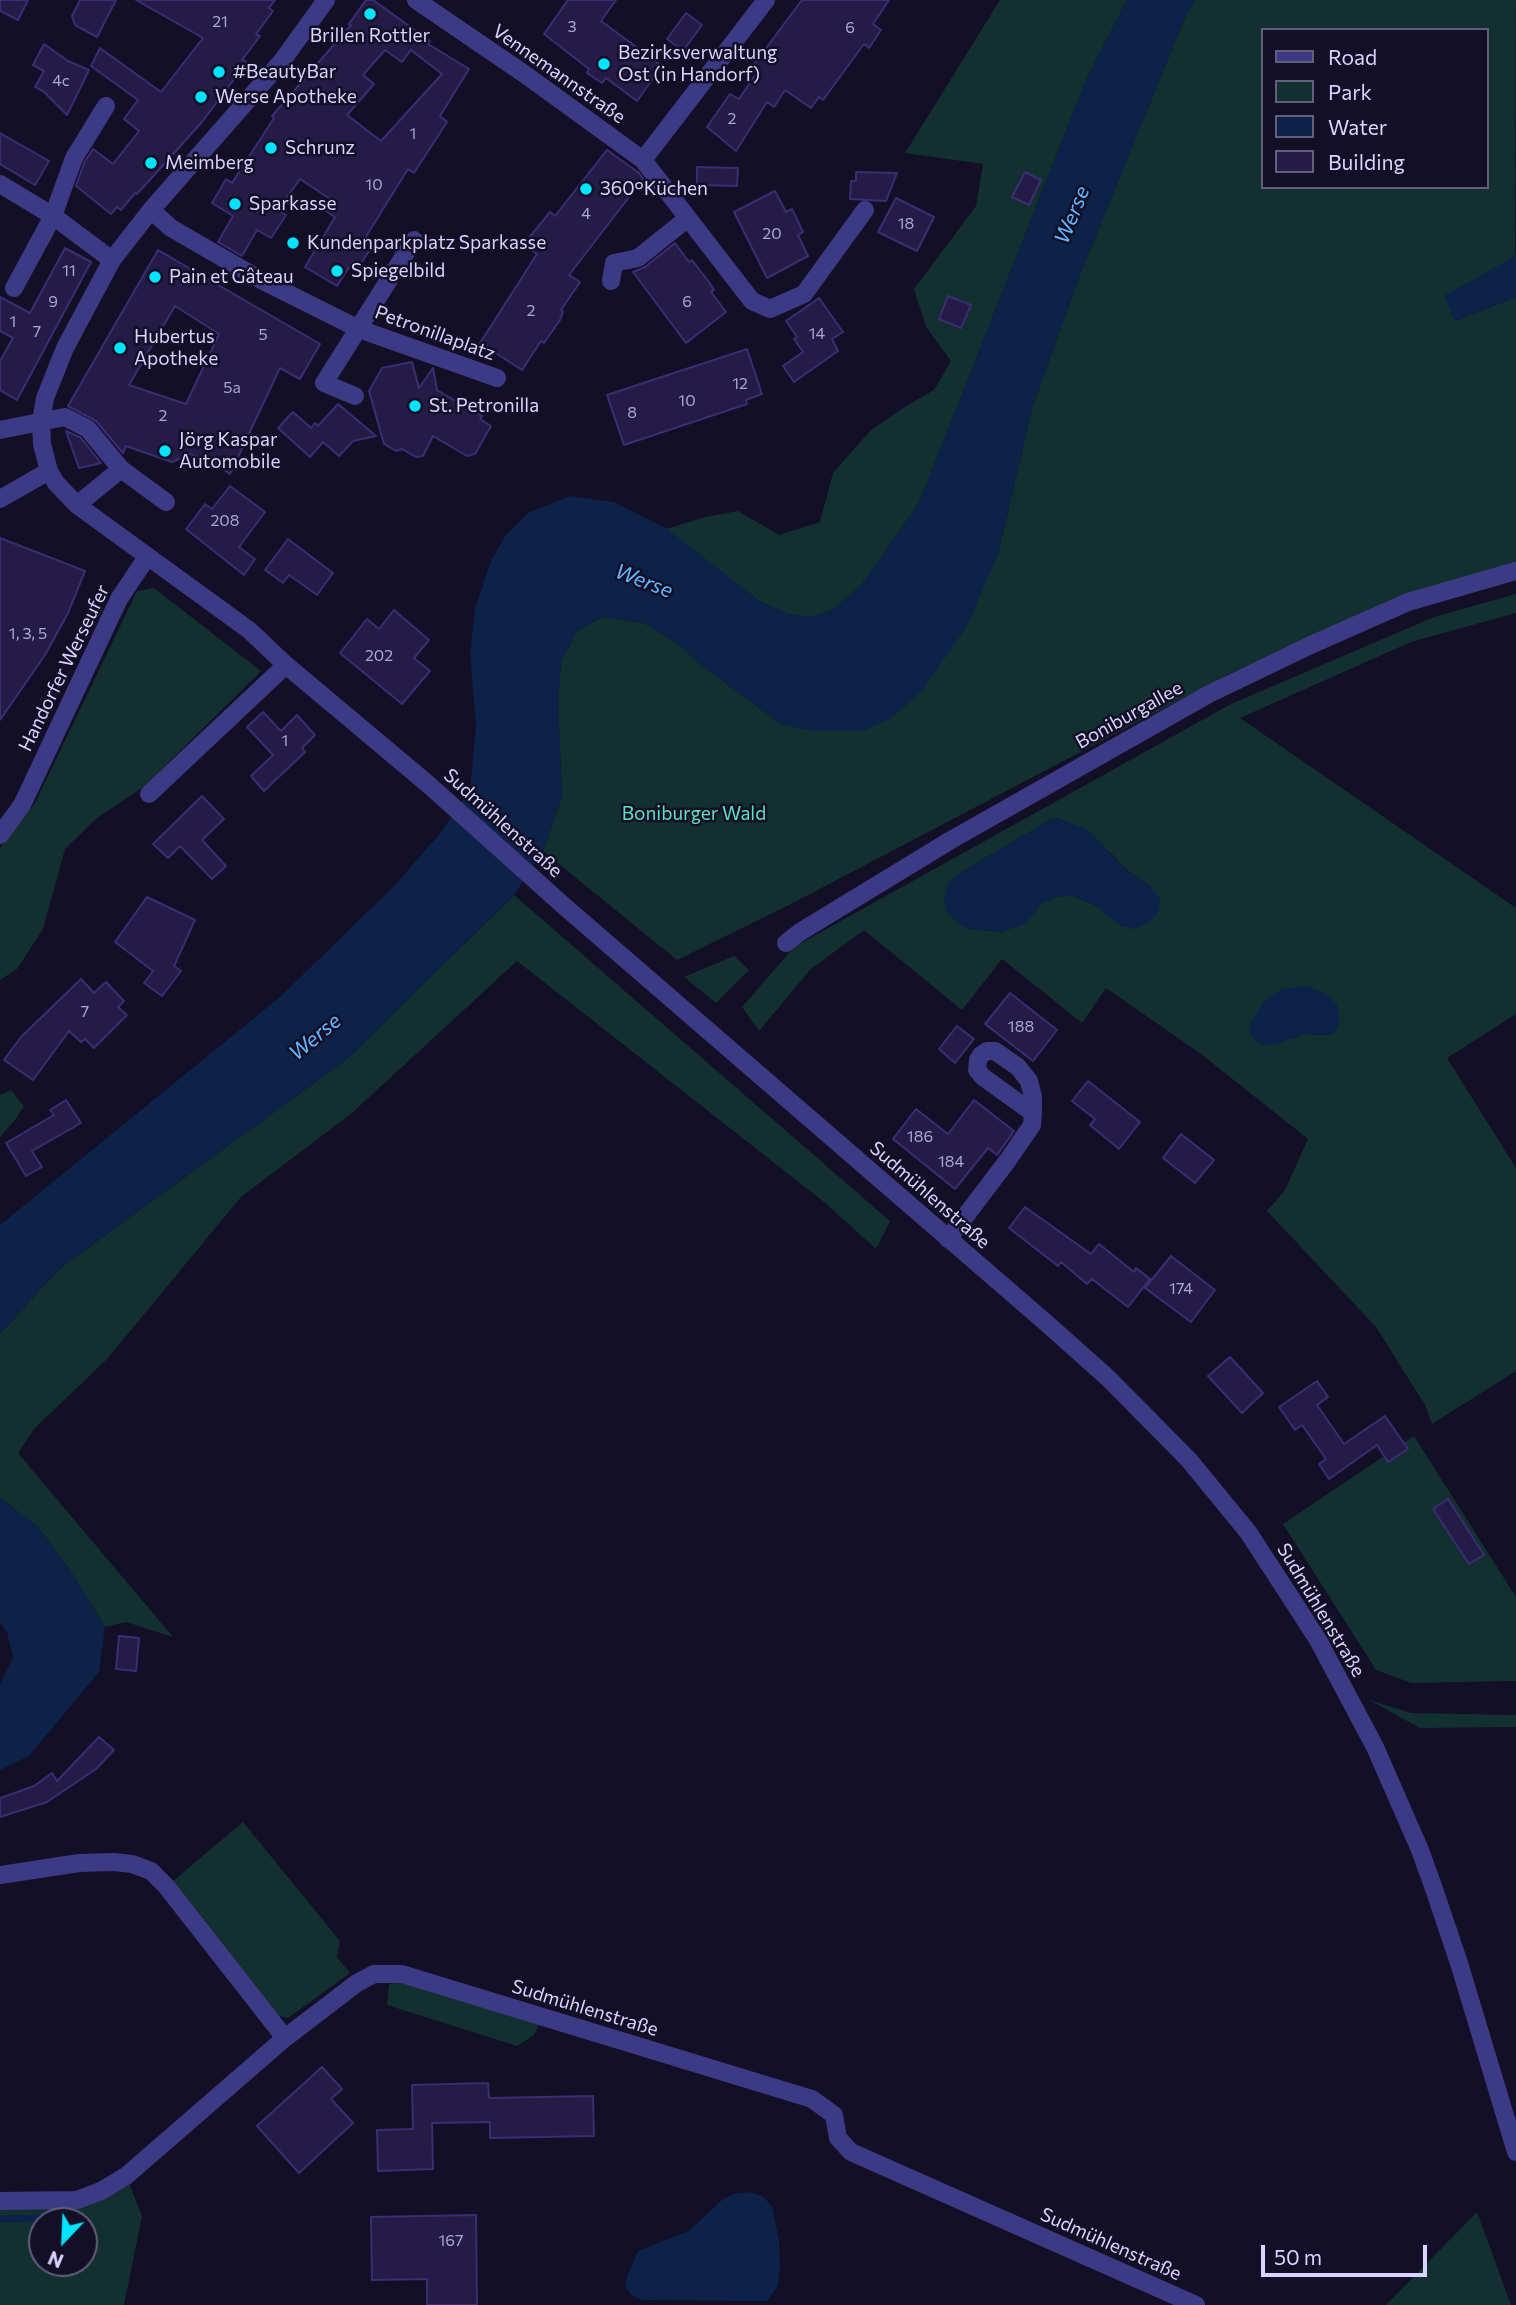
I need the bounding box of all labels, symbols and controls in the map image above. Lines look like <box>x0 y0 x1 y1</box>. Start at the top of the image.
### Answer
marker: Brillen Rottler <box>362 6 378 22</box>
house number: 21 <box>212 12 228 32</box>
house number: 3 <box>567 17 577 37</box>
house number: 6 <box>845 18 855 38</box>
street label: Vennemannstraße <box>488 20 630 128</box>
place label: Brillen Rottler <box>310 25 430 47</box>
legend <box>1260 28 1488 189</box>
place label: Bezirksverwaltung Ost (in Handorf) <box>618 42 777 86</box>
text: Road <box>1328 44 1377 69</box>
marker: Bezirksverwaltung Ost (in Handorf) <box>596 56 612 72</box>
place label: #BeautyBar <box>233 61 336 83</box>
marker: #BeautyBar <box>211 64 227 80</box>
house number: 4c <box>52 71 70 91</box>
text: Park <box>1328 79 1372 104</box>
place label: Werse Apotheke <box>215 86 357 108</box>
marker: Werse Apotheke <box>193 89 209 105</box>
house number: 2 <box>728 109 736 129</box>
text: Water <box>1328 114 1387 139</box>
house number: 1 <box>410 124 416 144</box>
place label: Schrunz <box>285 137 355 159</box>
marker: Schrunz <box>263 140 279 156</box>
text: Building <box>1328 149 1405 174</box>
place label: Meimberg <box>165 152 254 174</box>
marker: Meimberg <box>143 155 159 171</box>
house number: 10 <box>365 175 383 195</box>
place label: 360°Küchen <box>600 178 708 200</box>
marker: 360°Küchen <box>578 181 594 197</box>
water label: Werse <box>1049 183 1095 247</box>
place label: Sparkasse <box>249 193 336 215</box>
marker: Sparkasse <box>227 196 243 212</box>
house number: 4 <box>581 204 591 224</box>
house number: 18 <box>898 214 914 234</box>
house number: 20 <box>762 224 782 244</box>
place label: Kundenparkplatz Sparkasse <box>307 232 546 254</box>
marker: Kundenparkplatz Sparkasse <box>285 235 301 251</box>
place label: Spiegelbild <box>351 260 445 282</box>
house number: 11 <box>62 261 76 281</box>
marker: Spiegelbild <box>329 263 345 279</box>
place label: Pain et Gâteau <box>169 266 294 288</box>
marker: Pain et Gâteau <box>147 269 163 285</box>
house number: 9 <box>48 292 58 312</box>
house number: 6 <box>682 292 692 312</box>
street label: Petronillaplatz <box>372 301 498 365</box>
house number: 2 <box>527 301 535 321</box>
house number: 1 <box>10 312 16 332</box>
house number: 7 <box>33 322 41 342</box>
house number: 14 <box>809 324 825 344</box>
house number: 5 <box>258 325 268 345</box>
place label: Hubertus Apotheke <box>134 326 218 370</box>
marker: Hubertus Apotheke <box>112 340 128 356</box>
house number: 12 <box>732 374 748 394</box>
house number: 5a <box>223 378 241 398</box>
house number: 10 <box>678 391 696 411</box>
place label: St. Petronilla <box>429 395 539 417</box>
marker: St. Petronilla <box>407 398 423 414</box>
house number: 8 <box>627 403 637 423</box>
house number: 2 <box>159 406 167 426</box>
place label: Jörg Kaspar Automobile <box>179 429 280 473</box>
marker: Jörg Kaspar Automobile <box>157 443 173 459</box>
house number: 208 <box>211 511 239 531</box>
water label: Werse <box>612 559 676 603</box>
street label: Handorfer Werseufer <box>14 581 114 755</box>
house number: 1, 3, 5 <box>9 624 47 644</box>
house number: 202 <box>365 646 393 666</box>
street label: Boniburgallee <box>1072 676 1186 754</box>
house number: 1 <box>282 731 288 751</box>
street label: Sudmühlenstraße <box>439 764 567 882</box>
park label: Boniburger Wald <box>622 803 766 825</box>
house number: 7 <box>81 1002 89 1022</box>
water label: Werse <box>284 1008 346 1066</box>
house number: 188 <box>1008 1017 1034 1037</box>
house number: 186 <box>907 1127 933 1147</box>
street label: Sudmühlenstraße <box>865 1137 995 1253</box>
house number: 184 <box>938 1152 964 1172</box>
house number: 174 <box>1169 1279 1193 1299</box>
street label: Sudmühlenstraße <box>1272 1539 1370 1681</box>
street label: Sudmühlenstraße <box>509 1975 661 2041</box>
street label: Sudmühlenstraße <box>1037 2203 1185 2285</box>
north arrow <box>28 2207 98 2277</box>
house number: 167 <box>439 2231 463 2251</box>
scale bar <box>1264 2232 1430 2276</box>
text: 50 m <box>1274 2244 1322 2269</box>
text: N <box>44 2247 66 2273</box>

